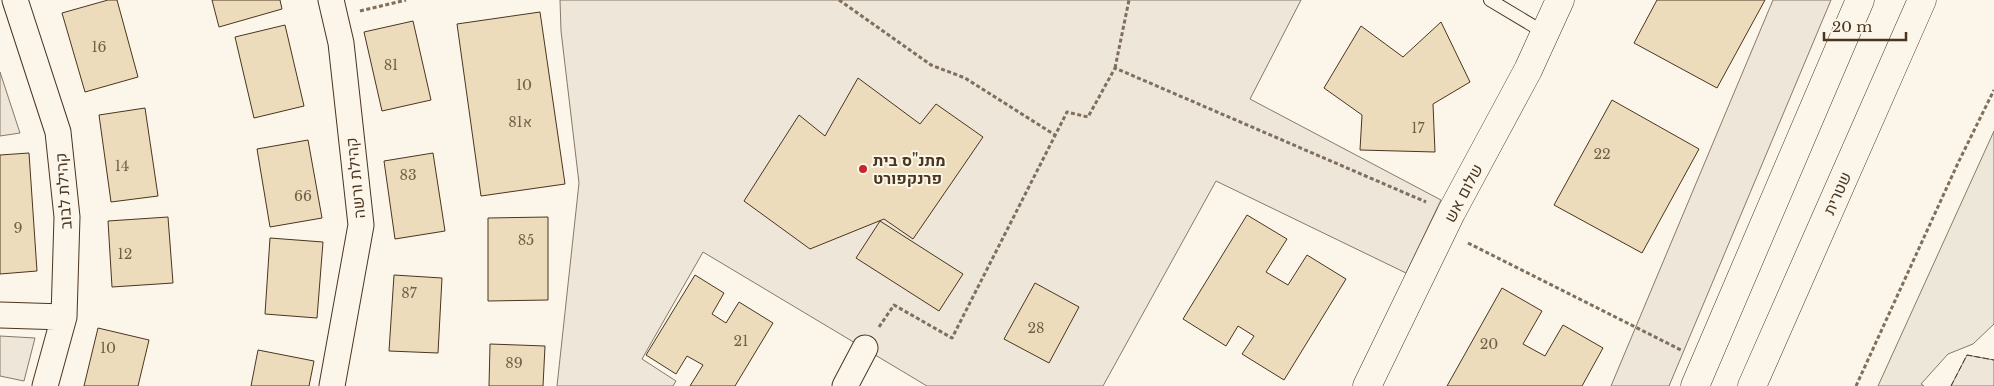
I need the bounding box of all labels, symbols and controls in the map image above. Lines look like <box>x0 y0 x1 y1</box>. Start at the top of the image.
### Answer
scale bar <box>1824 10 1906 42</box>
text: 20 m <box>1832 17 1872 36</box>
house number: 16 <box>91 38 107 56</box>
house number: 81 <box>384 56 398 74</box>
house number: 10 <box>516 76 532 94</box>
house number: 81א <box>508 113 532 131</box>
house number: 17 <box>1411 119 1426 137</box>
street label: קהילת ורשה <box>341 136 369 220</box>
house number: 22 <box>1593 145 1611 163</box>
place label: מתנ"ס בית פרנקפורט <box>873 150 946 188</box>
street label: קהילת לבוב <box>50 152 76 230</box>
house number: 14 <box>115 157 129 175</box>
street label: שלום אש <box>1439 160 1487 226</box>
marker: מתנ"ס בית פרנקפורט <box>857 163 869 175</box>
house number: 83 <box>399 166 417 184</box>
street label: שטרית <box>1819 168 1855 218</box>
house number: 66 <box>294 187 312 205</box>
house number: 9 <box>13 219 23 237</box>
house number: 85 <box>518 231 534 249</box>
house number: 12 <box>118 245 132 263</box>
house number: 87 <box>401 284 418 302</box>
house number: 28 <box>1027 319 1045 337</box>
house number: 21 <box>734 332 748 350</box>
house number: 20 <box>1480 335 1498 353</box>
house number: 10 <box>100 339 116 357</box>
house number: 89 <box>505 354 523 372</box>

